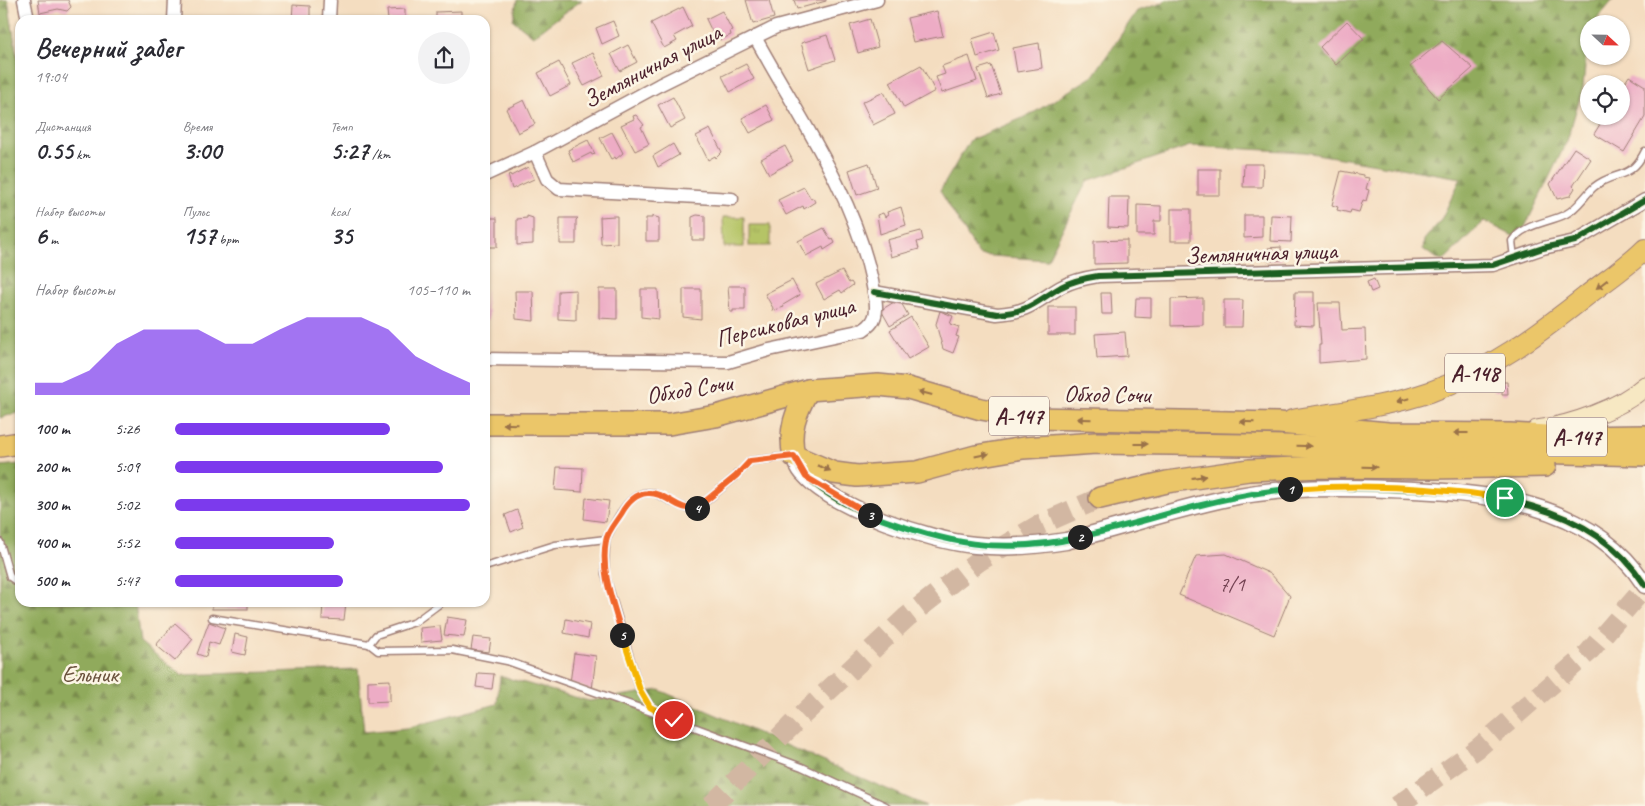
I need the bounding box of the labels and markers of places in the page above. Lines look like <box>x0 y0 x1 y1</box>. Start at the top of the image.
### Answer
pin: 1 <box>1278 476 1302 502</box>
pin <box>1484 477 1526 519</box>
pin: 4 <box>684 496 710 520</box>
pin: 3 <box>858 502 882 528</box>
pin: 2 <box>1068 524 1092 550</box>
pin: 5 <box>610 622 634 648</box>
pin <box>653 699 695 741</box>

